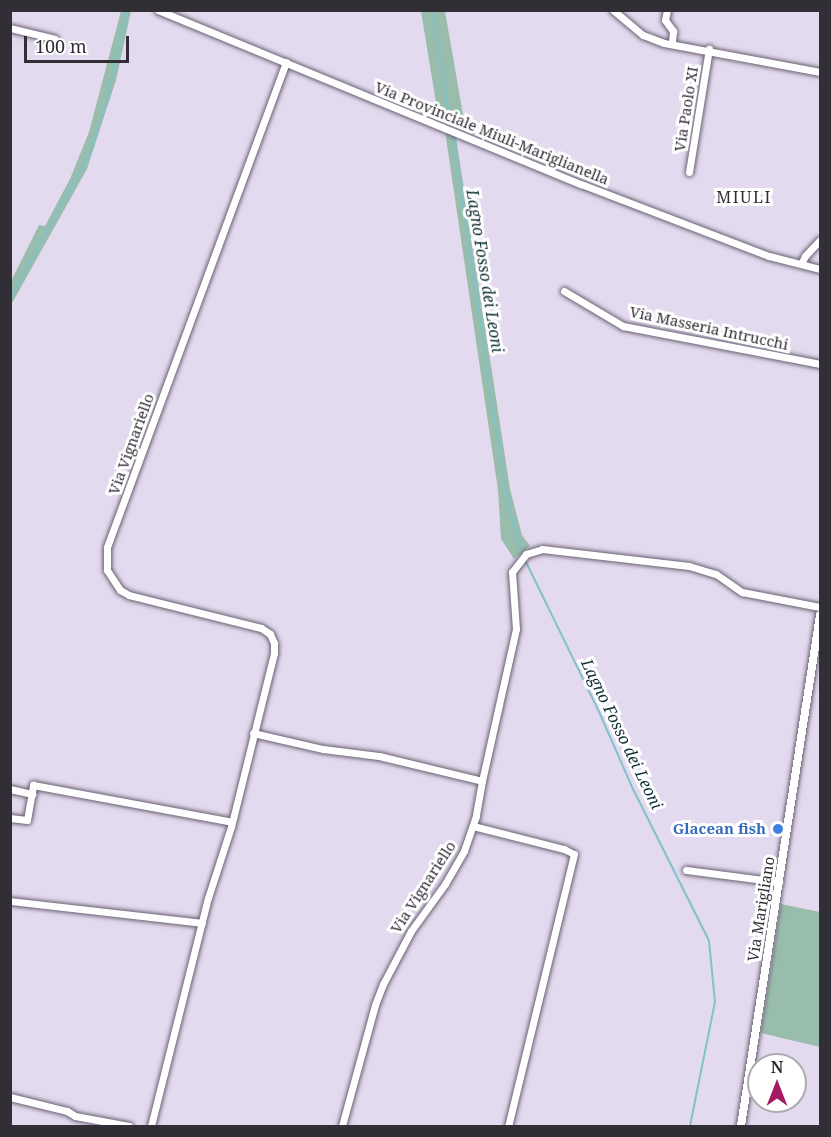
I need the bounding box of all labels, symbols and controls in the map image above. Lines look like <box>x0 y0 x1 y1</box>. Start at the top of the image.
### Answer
scale bar <box>27 24 132 62</box>
text: 100 m <box>35 34 87 58</box>
street label: Via Paolo XI <box>670 65 702 153</box>
street label: Via Provinciale Miuli-Mariglianella <box>372 78 612 188</box>
district label: MIULI <box>716 187 772 207</box>
water label: Lagno Fosso dei Leoni <box>463 188 507 354</box>
street label: Via Masseria Intrucchi <box>628 302 790 354</box>
street label: Via Vignariello <box>104 391 158 497</box>
water label: Lagno Fosso dei Leoni <box>577 656 667 812</box>
place label: Glacean fish <box>673 820 766 838</box>
marker: Glacean fish <box>771 822 785 836</box>
street label: Via Vignariello <box>387 838 459 936</box>
street label: Via Marigliano <box>744 855 778 963</box>
north arrow <box>747 1053 807 1113</box>
text: N <box>771 1056 783 1078</box>

